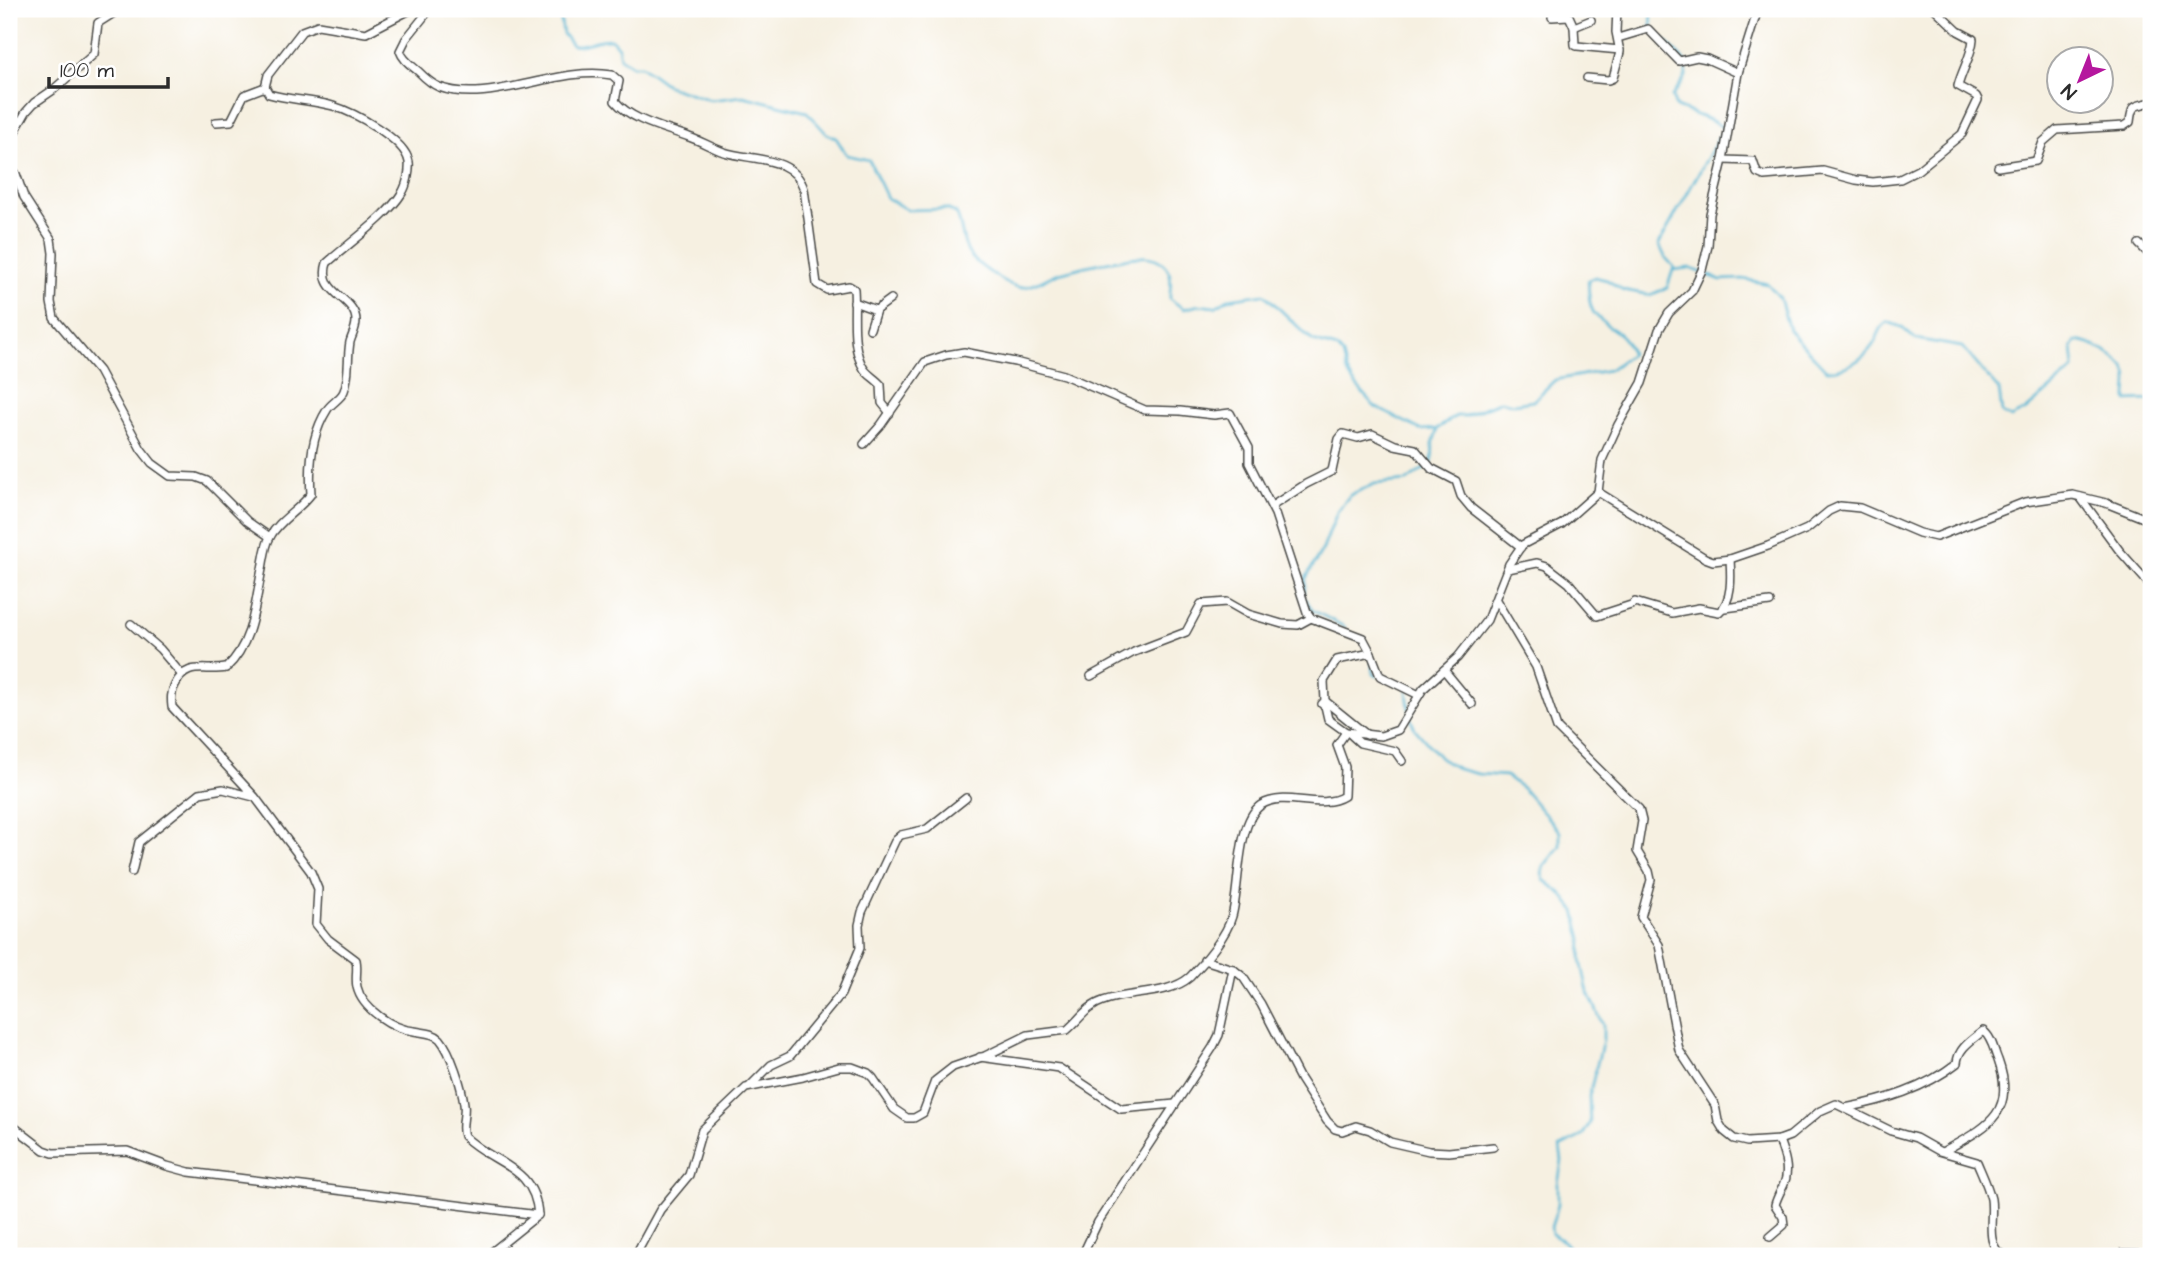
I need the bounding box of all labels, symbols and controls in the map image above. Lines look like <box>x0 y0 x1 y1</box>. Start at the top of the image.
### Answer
scale bar <box>49 46 168 90</box>
north arrow <box>2044 46 2114 116</box>
text: 100 m <box>60 56 115 85</box>
text: N <box>2056 77 2083 105</box>

